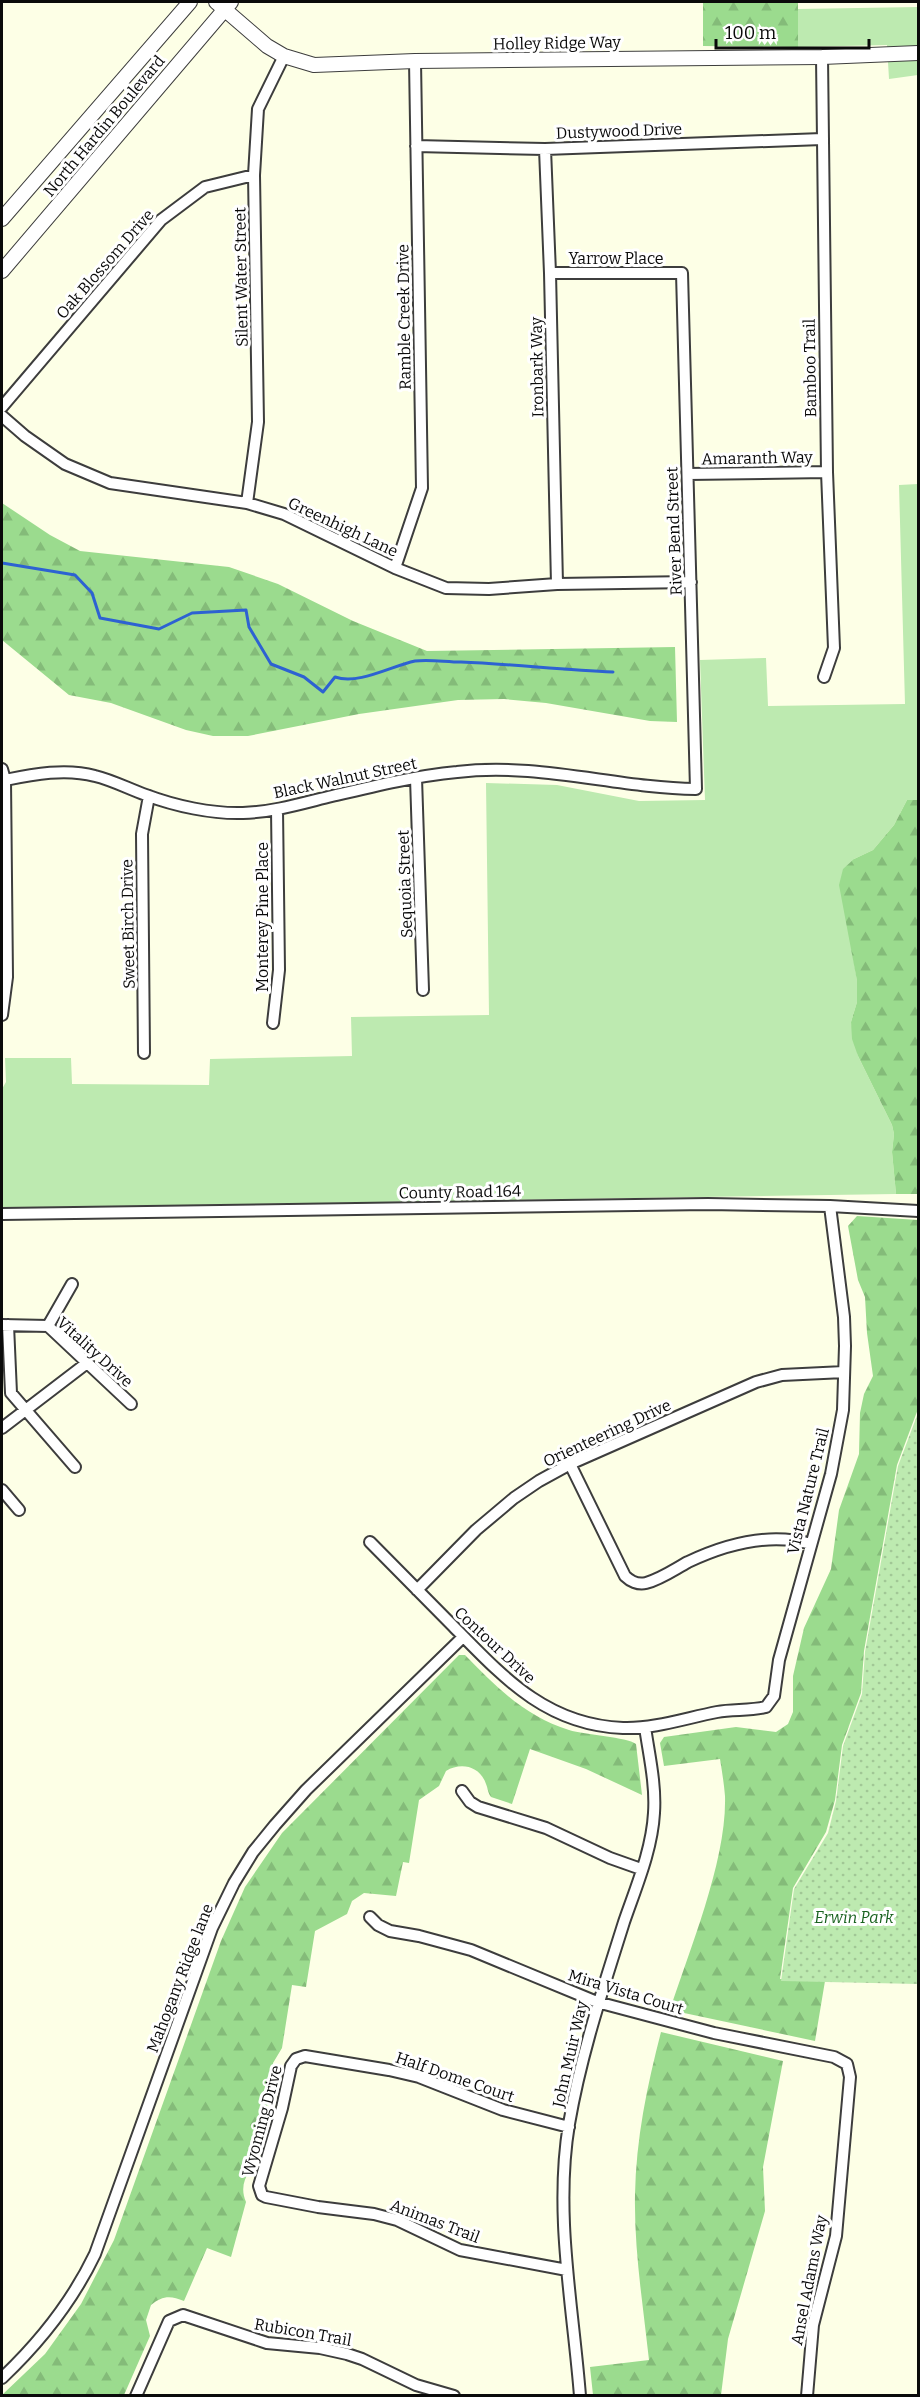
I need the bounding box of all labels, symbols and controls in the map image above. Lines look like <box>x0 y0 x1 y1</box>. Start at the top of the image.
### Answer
scale bar <box>716 12 869 50</box>
text: 100 m <box>725 22 776 44</box>
street label: Holley Ridge Way <box>493 32 622 54</box>
street label: North Hardin Boulevard <box>39 51 169 200</box>
street label: Dustywood Drive <box>556 119 682 143</box>
street label: Oak Blossom Drive <box>52 205 158 323</box>
street label: Silent Water Street <box>230 207 252 347</box>
street label: Ramble Creek Drive <box>393 244 415 390</box>
street label: Yarrow Place <box>568 249 664 268</box>
street label: Ironbark Way <box>527 316 547 417</box>
street label: Bamboo Trail <box>800 318 820 417</box>
street label: Amaranth Way <box>701 448 813 468</box>
street label: River Bend Street <box>662 466 686 596</box>
street label: Greenhigh Lane <box>285 493 401 561</box>
street label: Black Walnut Street <box>272 753 419 802</box>
street label: Sequoia Street <box>394 829 416 938</box>
street label: Monterey Pine Place <box>253 842 272 992</box>
street label: Sweet Birch Drive <box>117 859 139 989</box>
street label: County Road 164 <box>399 1181 522 1203</box>
street label: Vitality Drive <box>53 1313 137 1391</box>
street label: Orienteering Drive <box>540 1395 674 1471</box>
street label: Vista Nature Trail <box>783 1425 833 1556</box>
street label: Contour Drive <box>451 1603 539 1687</box>
street label: Mahogany Ridge lane <box>143 1901 217 2055</box>
park label: Erwin Park <box>814 1908 894 1927</box>
street label: Mira Vista Court <box>566 1965 686 2019</box>
street label: John Muir Way <box>548 1998 592 2110</box>
street label: Half Dome Court <box>393 2048 517 2106</box>
street label: Wyoming Drive <box>238 2063 286 2179</box>
street label: Animas Trail <box>387 2195 483 2247</box>
street label: Ansel Adams Way <box>787 2213 831 2347</box>
street label: Rubicon Trail <box>253 2314 353 2350</box>

